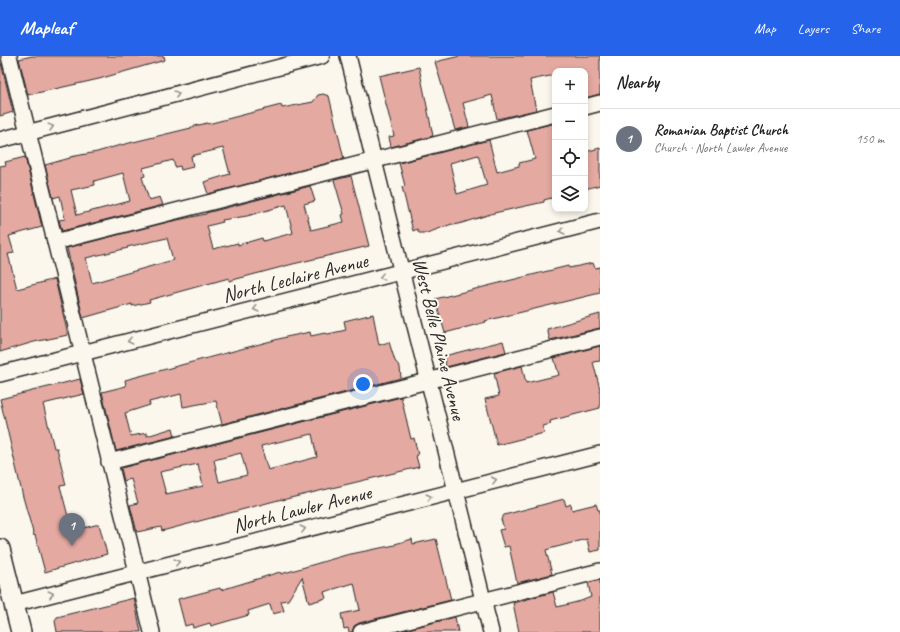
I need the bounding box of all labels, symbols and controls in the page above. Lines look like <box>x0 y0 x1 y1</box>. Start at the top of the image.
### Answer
text: Mapleaf <box>20 16 73 40</box>
text: Map <box>754 20 776 37</box>
text: Layers <box>798 20 829 37</box>
text: Share <box>851 20 880 37</box>
map controls <box>552 68 588 212</box>
button: + <box>552 68 588 104</box>
text: Nearby <box>616 72 659 93</box>
one-way arrow <box>174 90 180 98</box>
button: − <box>552 104 588 140</box>
text: Romanian Baptist Church <box>654 121 788 140</box>
one-way arrow <box>48 123 55 131</box>
text: 1 <box>626 131 632 147</box>
text: 150 m <box>856 131 884 147</box>
button: locate <box>552 140 588 176</box>
text: Church · North Lawler Avenue <box>654 140 787 156</box>
button: layers <box>552 176 588 212</box>
one-way arrow <box>559 226 565 234</box>
street label: North Leclaire Avenue <box>220 248 372 308</box>
street label: West Belle Plaine Avenue <box>407 256 472 424</box>
one-way arrow <box>379 272 385 280</box>
one-way arrow <box>253 304 259 312</box>
one-way arrow <box>127 336 133 344</box>
your location <box>353 374 373 394</box>
one-way arrow <box>490 477 497 485</box>
street label: North Lawler Avenue <box>230 479 375 538</box>
one-way arrow <box>425 493 432 502</box>
pin: 1 <box>59 513 85 546</box>
one-way arrow <box>300 526 306 534</box>
one-way arrow <box>174 558 181 567</box>
one-way arrow <box>48 591 55 599</box>

